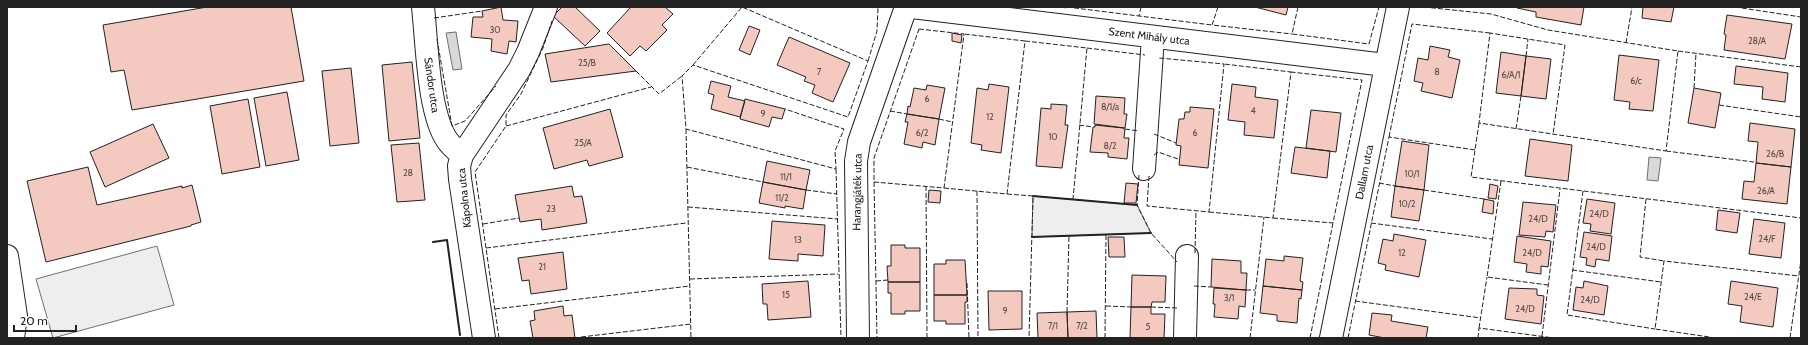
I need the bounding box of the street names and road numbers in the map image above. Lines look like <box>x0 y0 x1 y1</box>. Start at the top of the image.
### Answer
street label: Szent Mihály utca <box>1108 24 1191 48</box>
street label: Sándor utca <box>421 56 443 114</box>
street label: Dallam utca <box>1352 143 1376 201</box>
street label: Harangjáték utca <box>849 152 865 231</box>
street label: Kápolna utca <box>454 167 474 229</box>

